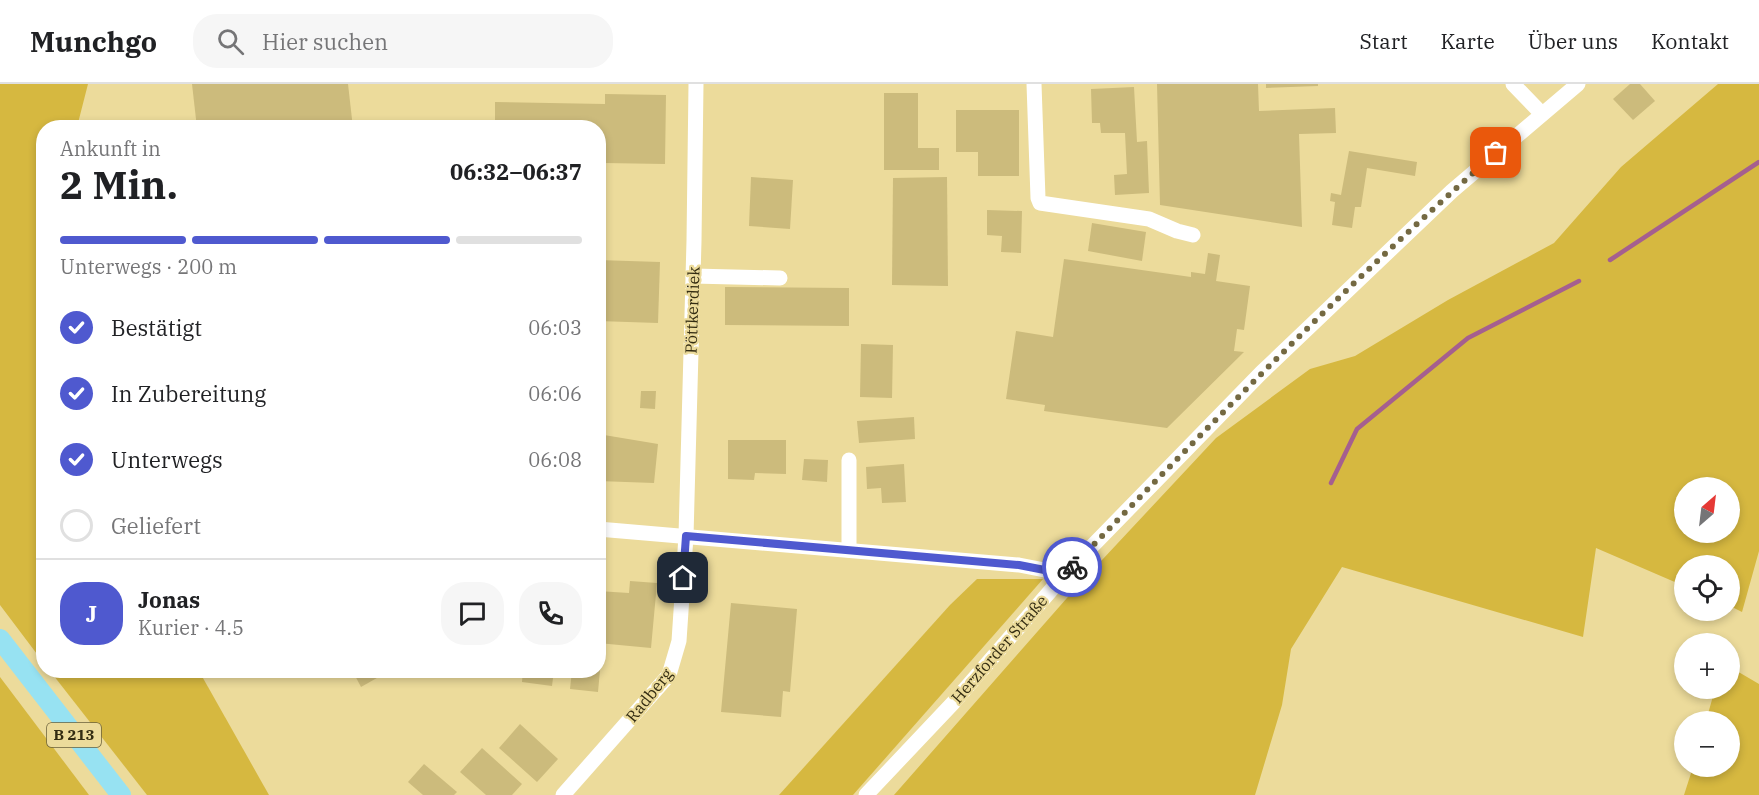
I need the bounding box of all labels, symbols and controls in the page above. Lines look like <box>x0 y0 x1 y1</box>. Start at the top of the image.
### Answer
search box <box>193 14 613 68</box>
text: Munchgo <box>30 23 157 60</box>
icon: search <box>214 25 247 58</box>
text: Hier suchen <box>262 27 388 56</box>
text: Start <box>1359 27 1408 55</box>
text: Karte <box>1441 27 1495 55</box>
text: Über uns <box>1528 27 1618 55</box>
text: Kontakt <box>1651 27 1729 55</box>
pin <box>1470 127 1521 178</box>
text: Ankunft in <box>60 135 161 162</box>
icon: bag <box>1479 136 1512 169</box>
text: 06:32–06:37 <box>450 157 582 186</box>
text: 2 Min. <box>60 159 178 210</box>
text: Unterwegs · 200 m <box>60 253 237 280</box>
street label: Pöttkerdiek <box>680 265 704 354</box>
icon: check <box>60 311 93 344</box>
text: Bestätigt <box>111 313 202 342</box>
text: 06:03 <box>528 314 582 341</box>
icon: check <box>60 377 93 410</box>
text: In Zubereitung <box>111 379 266 408</box>
text: 06:06 <box>528 380 582 407</box>
icon: check <box>60 443 93 476</box>
text: Unterwegs <box>111 445 223 474</box>
text: 06:08 <box>528 446 582 473</box>
north arrow <box>1674 477 1740 543</box>
map controls <box>1674 477 1740 777</box>
text: Geliefert <box>111 511 201 540</box>
courier <box>1042 537 1102 597</box>
icon: bike <box>1056 551 1089 584</box>
pin <box>657 552 708 603</box>
button: locate <box>1674 555 1740 621</box>
icon: home <box>666 561 699 594</box>
button: chat <box>441 582 504 645</box>
button: phone <box>519 582 582 645</box>
text: Jonas <box>138 585 200 614</box>
street label: Herzforder Straße <box>947 591 1051 707</box>
text: J <box>86 599 97 628</box>
text: Kurier · 4.5 <box>138 614 244 641</box>
button: + <box>1674 633 1740 699</box>
street label: Radberg <box>621 664 677 726</box>
button: − <box>1674 711 1740 777</box>
road number: B 213 <box>47 723 101 747</box>

